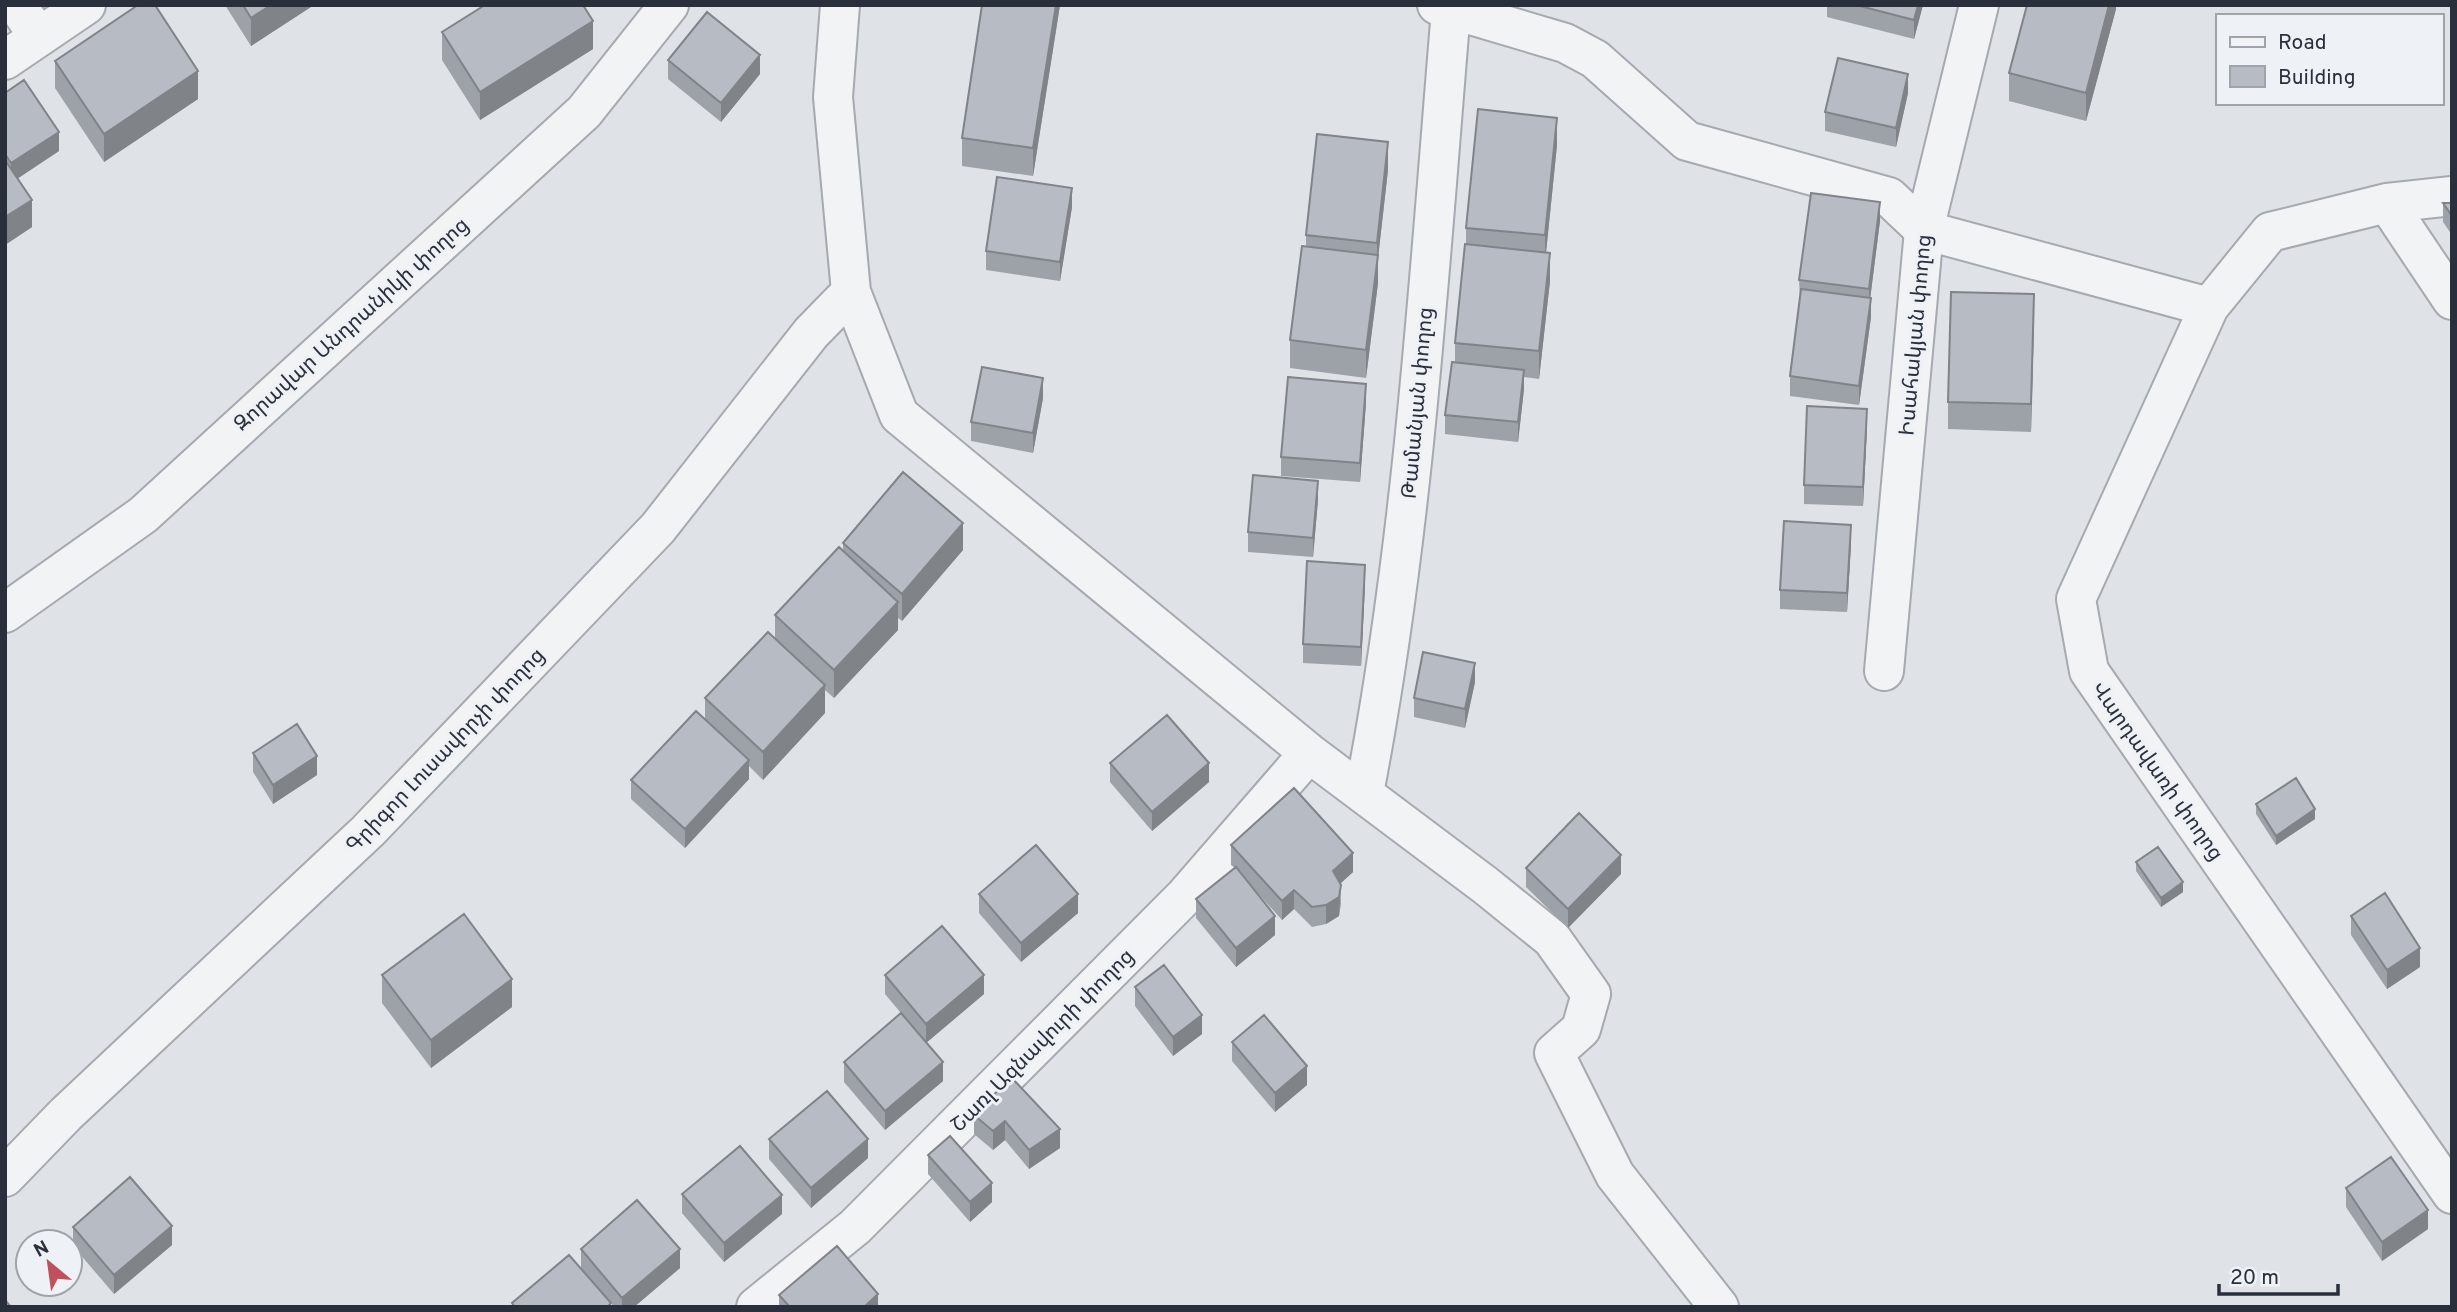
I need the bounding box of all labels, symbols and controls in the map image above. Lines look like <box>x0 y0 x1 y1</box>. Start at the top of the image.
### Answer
legend <box>2216 14 2443 105</box>
text: Road <box>2278 30 2327 57</box>
text: Building <box>2278 65 2356 92</box>
street label: Զորավար Անդրանիկի փողոց <box>229 212 475 438</box>
street label: Իսահակյան փողոց <box>1894 233 1939 437</box>
street label: Թամանյան փողոց <box>1397 306 1440 500</box>
street label: Գրիգոր Լուսավորչի փողոց <box>341 643 551 859</box>
street label: Վարդավառի փողոց <box>2085 677 2229 867</box>
street label: Շառլ Ազնավուրի փողոց <box>946 944 1141 1139</box>
north arrow <box>14 1228 84 1298</box>
text: N <box>30 1236 54 1264</box>
scale bar <box>2219 1252 2338 1296</box>
text: 20 m <box>2230 1265 2279 1292</box>

